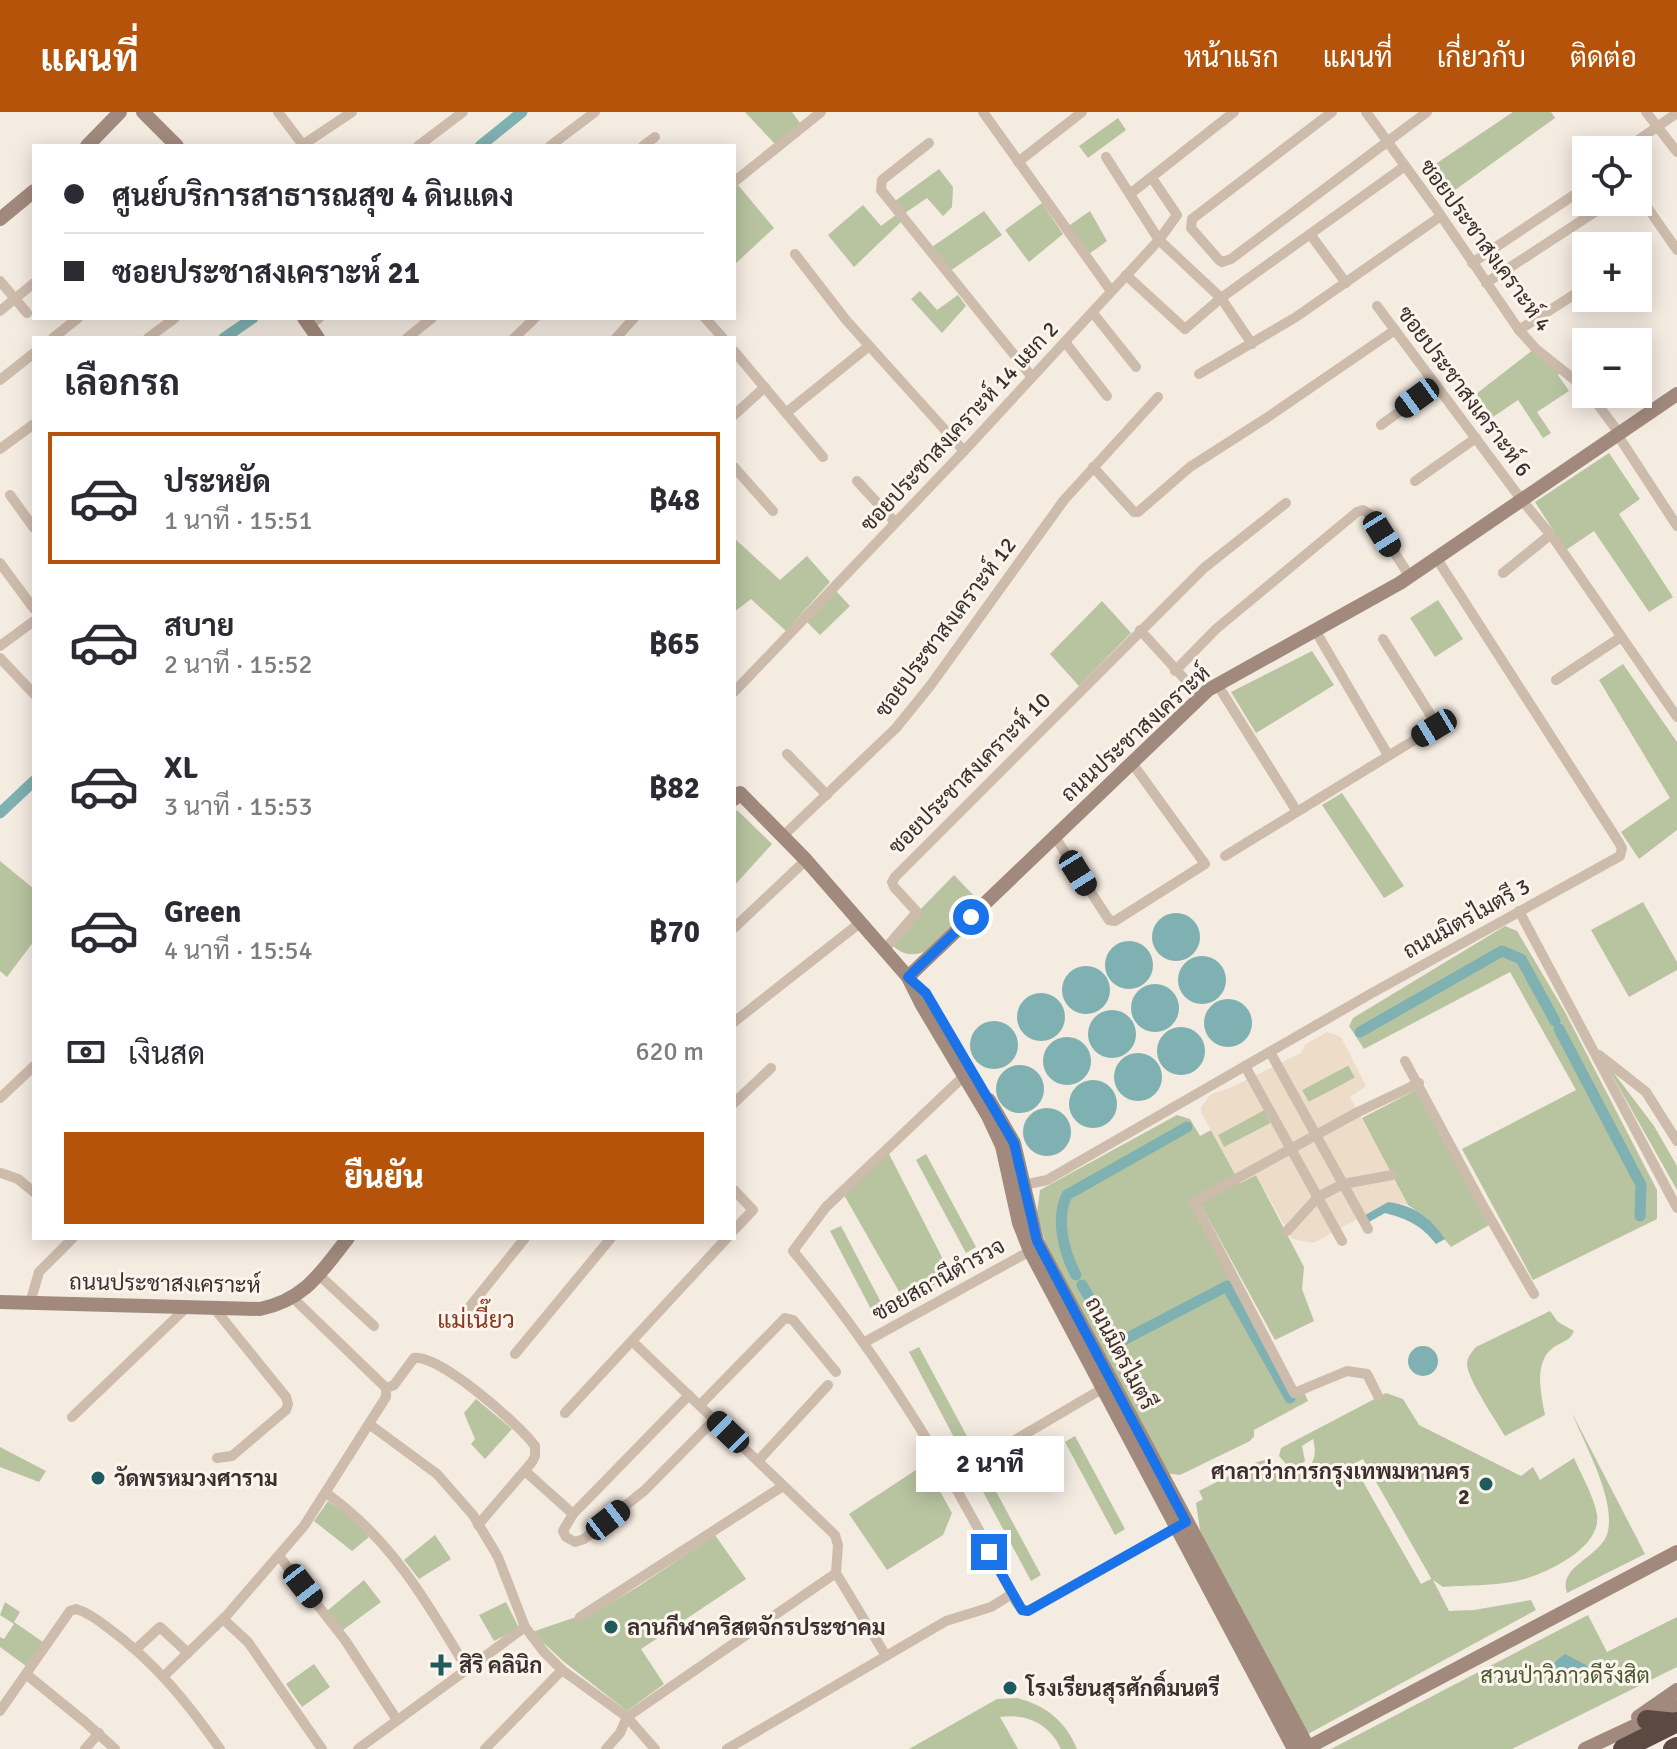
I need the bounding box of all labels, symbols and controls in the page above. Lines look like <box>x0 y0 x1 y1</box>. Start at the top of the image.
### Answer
text: แผนที่ <box>40 35 139 82</box>
text: หน้าแรก <box>1184 41 1279 75</box>
text: แผนที่ <box>1323 41 1393 75</box>
text: เกี่ยวกับ <box>1437 41 1526 75</box>
text: ติดต่อ <box>1570 41 1637 75</box>
map controls <box>1572 136 1652 408</box>
button: locate <box>1572 136 1652 216</box>
street label: ซอยประชาสงเคราะห์ 4 <box>1414 153 1558 337</box>
text: ศูนย์บริการสาธารณสุข 4 ดินแดง <box>112 178 514 215</box>
button: + <box>1572 232 1652 312</box>
text: ซอยประชาสงเคราะห์ 21 <box>112 255 420 292</box>
street label: ซอยประชาสงเคราะห์ 6 <box>1392 300 1538 482</box>
street label: ซอยประชาสงเคราะห์ 14 แยก 2 <box>854 315 1064 537</box>
button: − <box>1572 328 1652 408</box>
text: เลือกรถ <box>64 361 180 406</box>
car <box>1391 374 1443 422</box>
icon: car <box>68 462 140 534</box>
text: ประหยัด <box>164 464 271 501</box>
text: ฿48 <box>649 482 700 519</box>
text: 1 นาที · 15:51 <box>164 505 313 537</box>
car <box>1359 507 1405 561</box>
street label: ซอยประชาสงเคราะห์ 12 <box>868 531 1022 723</box>
icon: car <box>68 606 140 678</box>
text: สบาย <box>164 608 234 645</box>
text: ฿65 <box>649 626 700 663</box>
text: 2 นาที · 15:52 <box>164 649 313 681</box>
street label: ถนนประชาสงเคราะห์ <box>1054 659 1216 807</box>
street label: ซอยประชาสงเคราะห์ 10 <box>882 686 1056 860</box>
car <box>1407 705 1461 751</box>
icon: car <box>68 750 140 822</box>
text: XL <box>164 750 198 787</box>
text: ฿82 <box>649 770 700 807</box>
text: 3 นาที · 15:53 <box>164 791 313 823</box>
car <box>1055 846 1101 900</box>
street label: ถนนมิตรไมตรี 3 <box>1397 872 1535 964</box>
icon: car <box>68 894 140 966</box>
text: Green <box>164 894 241 931</box>
route start <box>953 899 989 935</box>
text: ฿70 <box>649 914 700 951</box>
text: 4 นาที · 15:54 <box>164 935 313 967</box>
icon: cash <box>64 1030 108 1074</box>
text: เงินสด <box>128 1036 205 1073</box>
text: 620 m <box>635 1036 704 1068</box>
button: ยืนยัน <box>64 1132 704 1224</box>
street label: ซอยสถานีตำรวจ <box>867 1232 1009 1327</box>
street label: ถนนประชาสงเคราะห์ <box>69 1267 261 1299</box>
street label: ถนนมิตรไมตรี <box>1079 1291 1163 1415</box>
district label: แม่เนี๊ยว <box>437 1298 515 1335</box>
car <box>702 1407 754 1457</box>
callout: 2 นาที <box>915 1436 1063 1492</box>
text: 2 นาที <box>956 1448 1024 1480</box>
place label: ศาลาว่าการกรุงเทพมหานคร 2 <box>1211 1458 1470 1510</box>
place label: วัดพรหมวงศาราม <box>114 1465 278 1492</box>
marker: วัดพรหมวงศาราม <box>89 1469 107 1487</box>
marker: ศาลาว่าการกรุงเทพมหานคร 2 <box>1477 1475 1495 1493</box>
car <box>582 1496 634 1544</box>
route end <box>971 1534 1007 1570</box>
car <box>279 1560 327 1612</box>
place label: ลานกีฬาคริสตจักรประชาคม <box>627 1613 886 1641</box>
marker: ลานกีฬาคริสตจักรประชาคม <box>602 1618 620 1636</box>
place label: สิริ คลินิก <box>459 1652 542 1679</box>
marker: สิริ คลินิก <box>430 1654 452 1676</box>
park label: สวนป่าวิภาวดีรังสิต <box>1480 1662 1650 1689</box>
place label: โรงเรียนสุรศักดิ์มนตรี <box>1024 1669 1219 1704</box>
marker: โรงเรียนสุรศักดิ์มนตรี <box>1001 1679 1019 1697</box>

